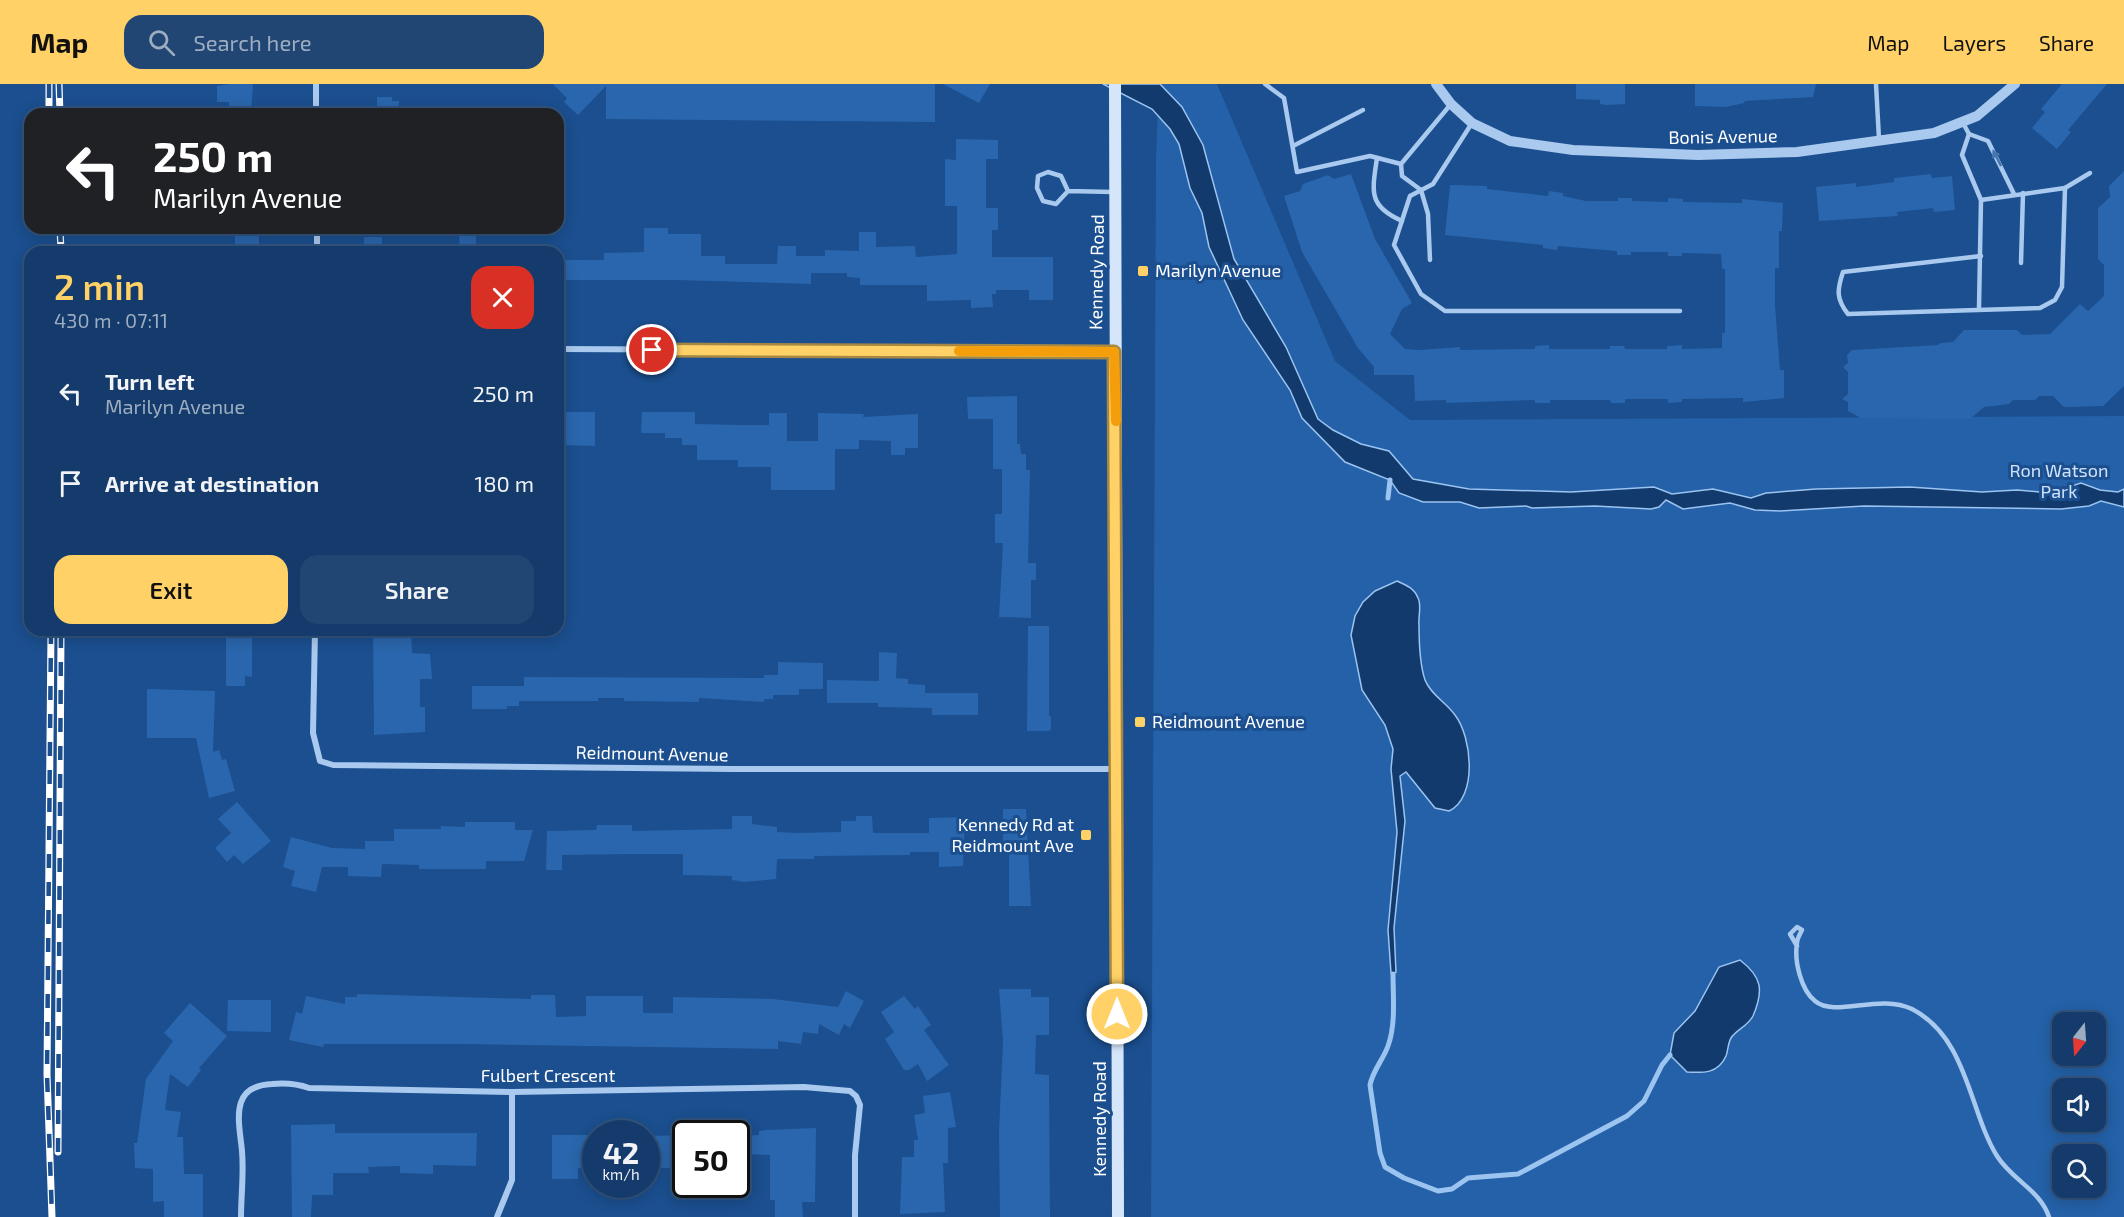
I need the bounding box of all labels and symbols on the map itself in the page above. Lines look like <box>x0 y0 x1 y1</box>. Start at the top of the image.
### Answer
street label: Bonis Avenue <box>1668 124 1778 148</box>
one-way arrow <box>1992 150 2001 167</box>
street label: Kennedy Road <box>1084 214 1108 330</box>
place label: Marilyn Avenue <box>1155 259 1281 281</box>
marker: Marilyn Avenue <box>1136 264 1150 278</box>
pin <box>626 324 677 375</box>
park label: Ron Watson Park <box>2010 459 2108 502</box>
place label: Reidmount Avenue <box>1152 710 1305 732</box>
marker: Reidmount Avenue <box>1133 715 1147 729</box>
street label: Reidmount Avenue <box>575 741 729 765</box>
place label: Kennedy Rd at Reidmount Ave <box>951 813 1074 856</box>
marker: Kennedy Rd at Reidmount Ave <box>1079 828 1093 842</box>
position arrow <box>1085 982 1149 1046</box>
north arrow <box>2052 1012 2106 1066</box>
street label: Kennedy Road <box>1088 1061 1110 1177</box>
street label: Fulbert Crescent <box>481 1064 616 1086</box>
speed limit sign: 50 <box>672 1120 750 1198</box>

